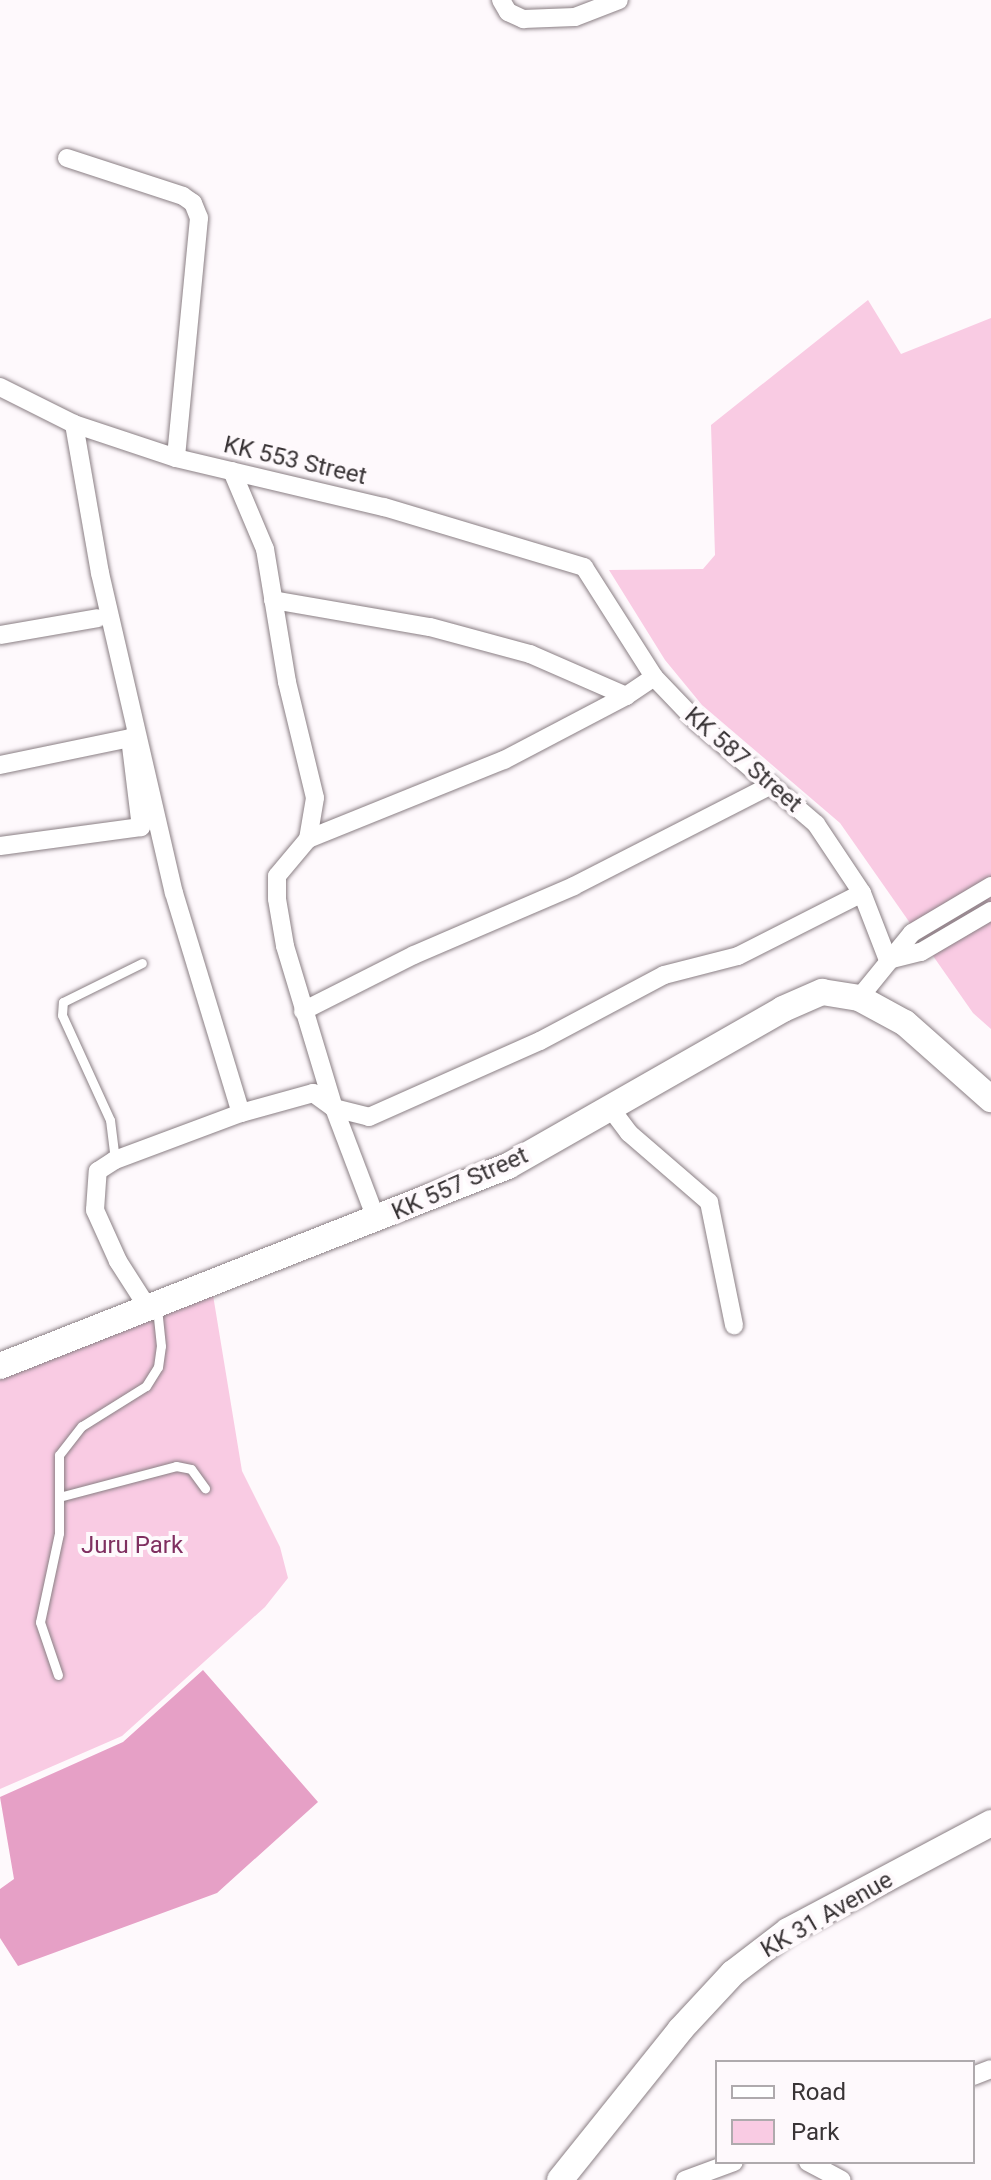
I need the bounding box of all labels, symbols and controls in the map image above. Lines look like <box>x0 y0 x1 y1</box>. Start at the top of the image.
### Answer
street label: KK 553 Street <box>221 431 369 491</box>
street label: KK 587 Street <box>679 701 807 819</box>
street label: KK 557 Street <box>388 1141 532 1227</box>
park label: Juru Park <box>81 1532 183 1560</box>
street label: KK 31 Avenue <box>756 1866 898 1964</box>
legend <box>715 2060 975 2164</box>
text: Road <box>791 2078 846 2106</box>
text: Park <box>791 2118 839 2146</box>

